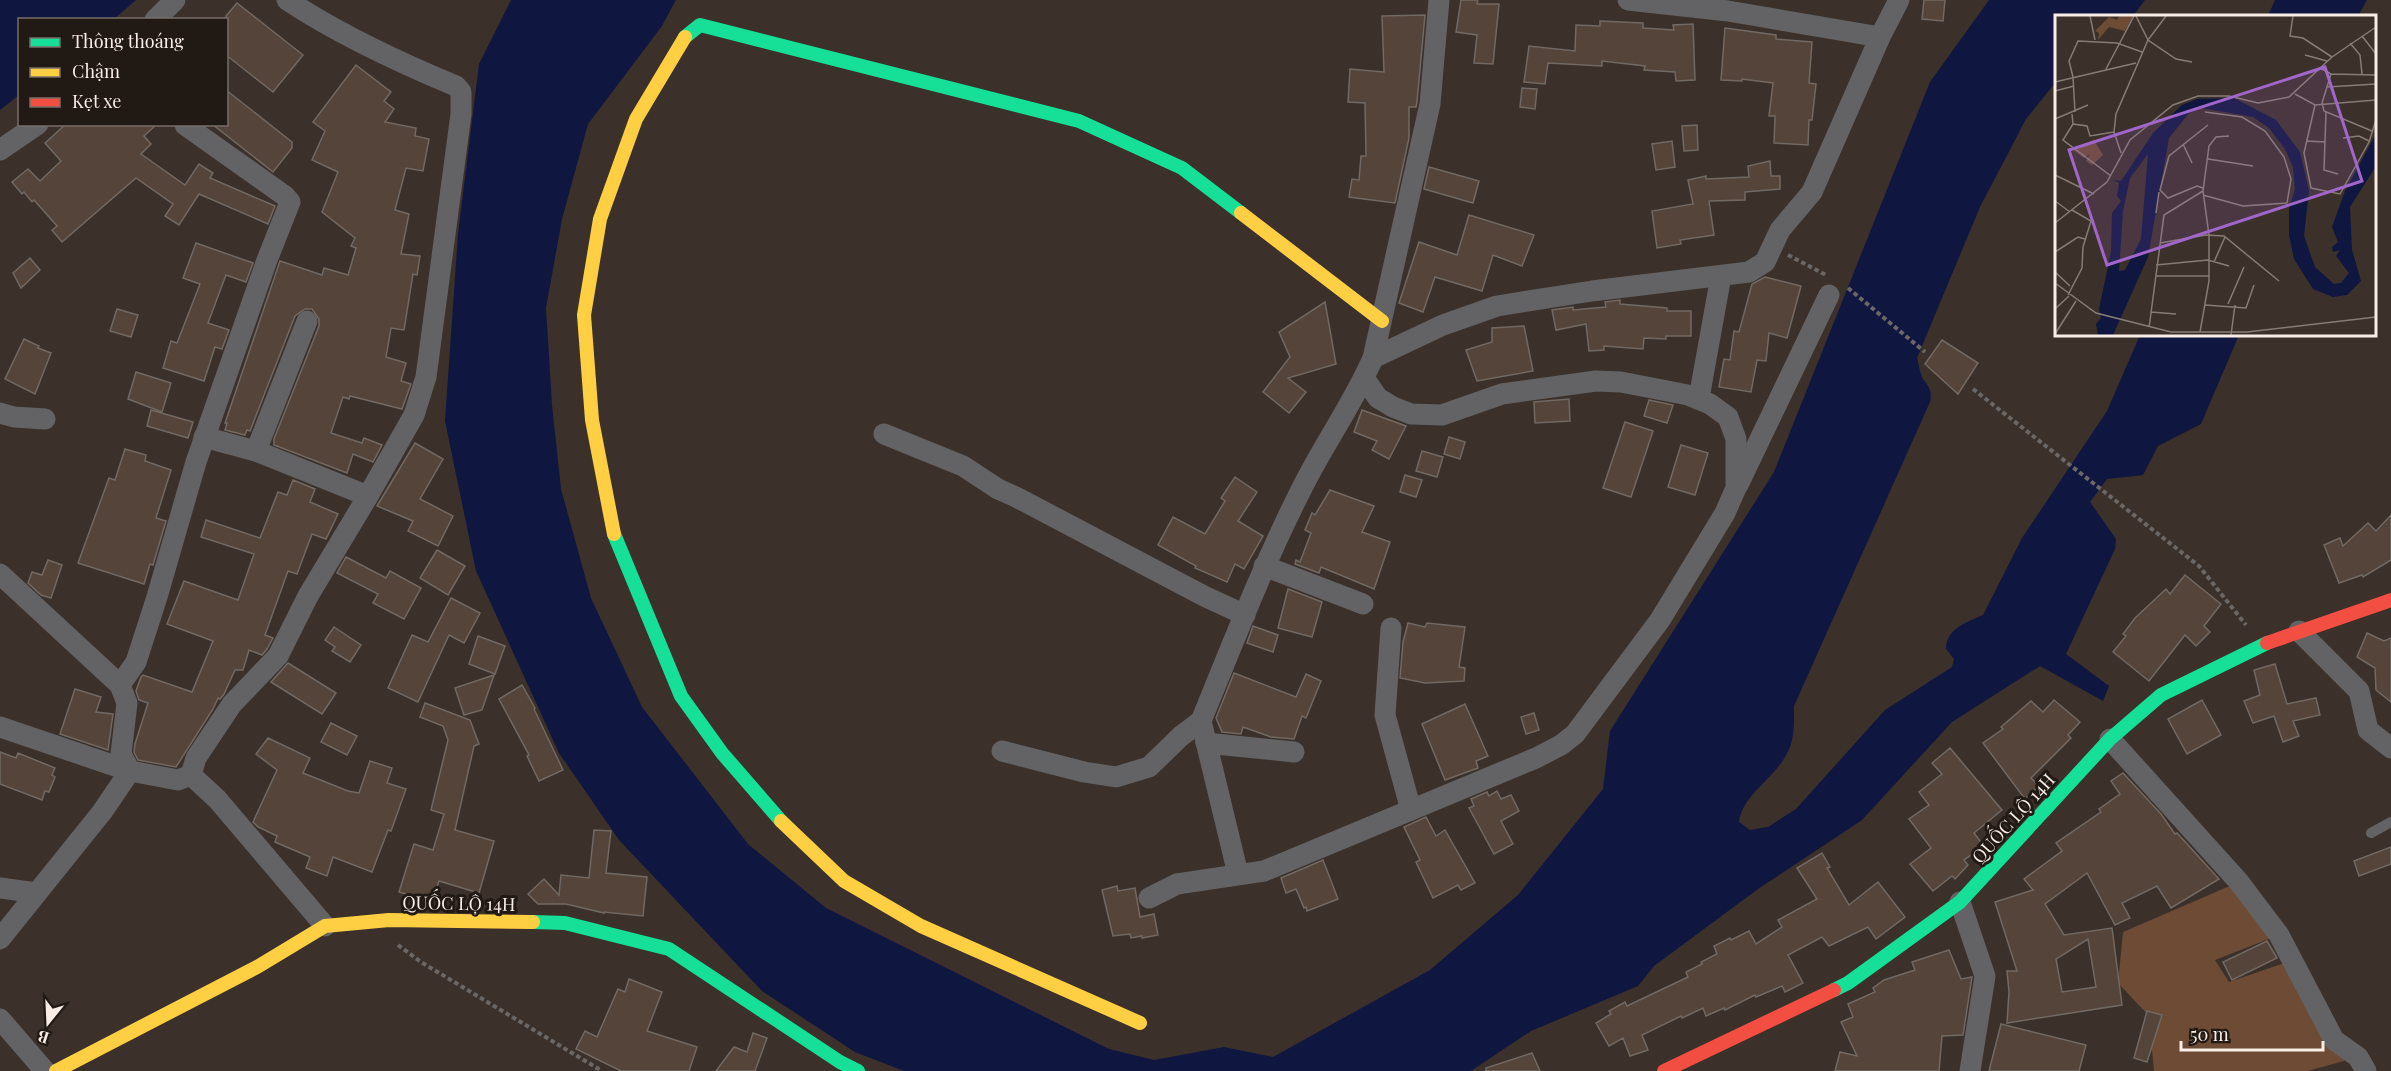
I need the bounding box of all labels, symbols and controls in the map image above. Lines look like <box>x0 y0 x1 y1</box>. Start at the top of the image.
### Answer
inset map <box>2055 15 2376 336</box>
legend <box>18 18 228 126</box>
text: Thông thoáng <box>72 29 184 53</box>
text: Chậm <box>72 59 120 83</box>
text: Kẹt xe <box>72 89 121 113</box>
street label: QUỐC LỘ 14H <box>1963 765 2060 868</box>
street label: QUỐC LỘ 14H <box>402 886 516 916</box>
north arrow <box>18 993 78 1053</box>
scale bar <box>2181 1014 2324 1052</box>
text: 50 m <box>2190 1022 2229 1046</box>
text: B <box>35 1026 52 1049</box>

